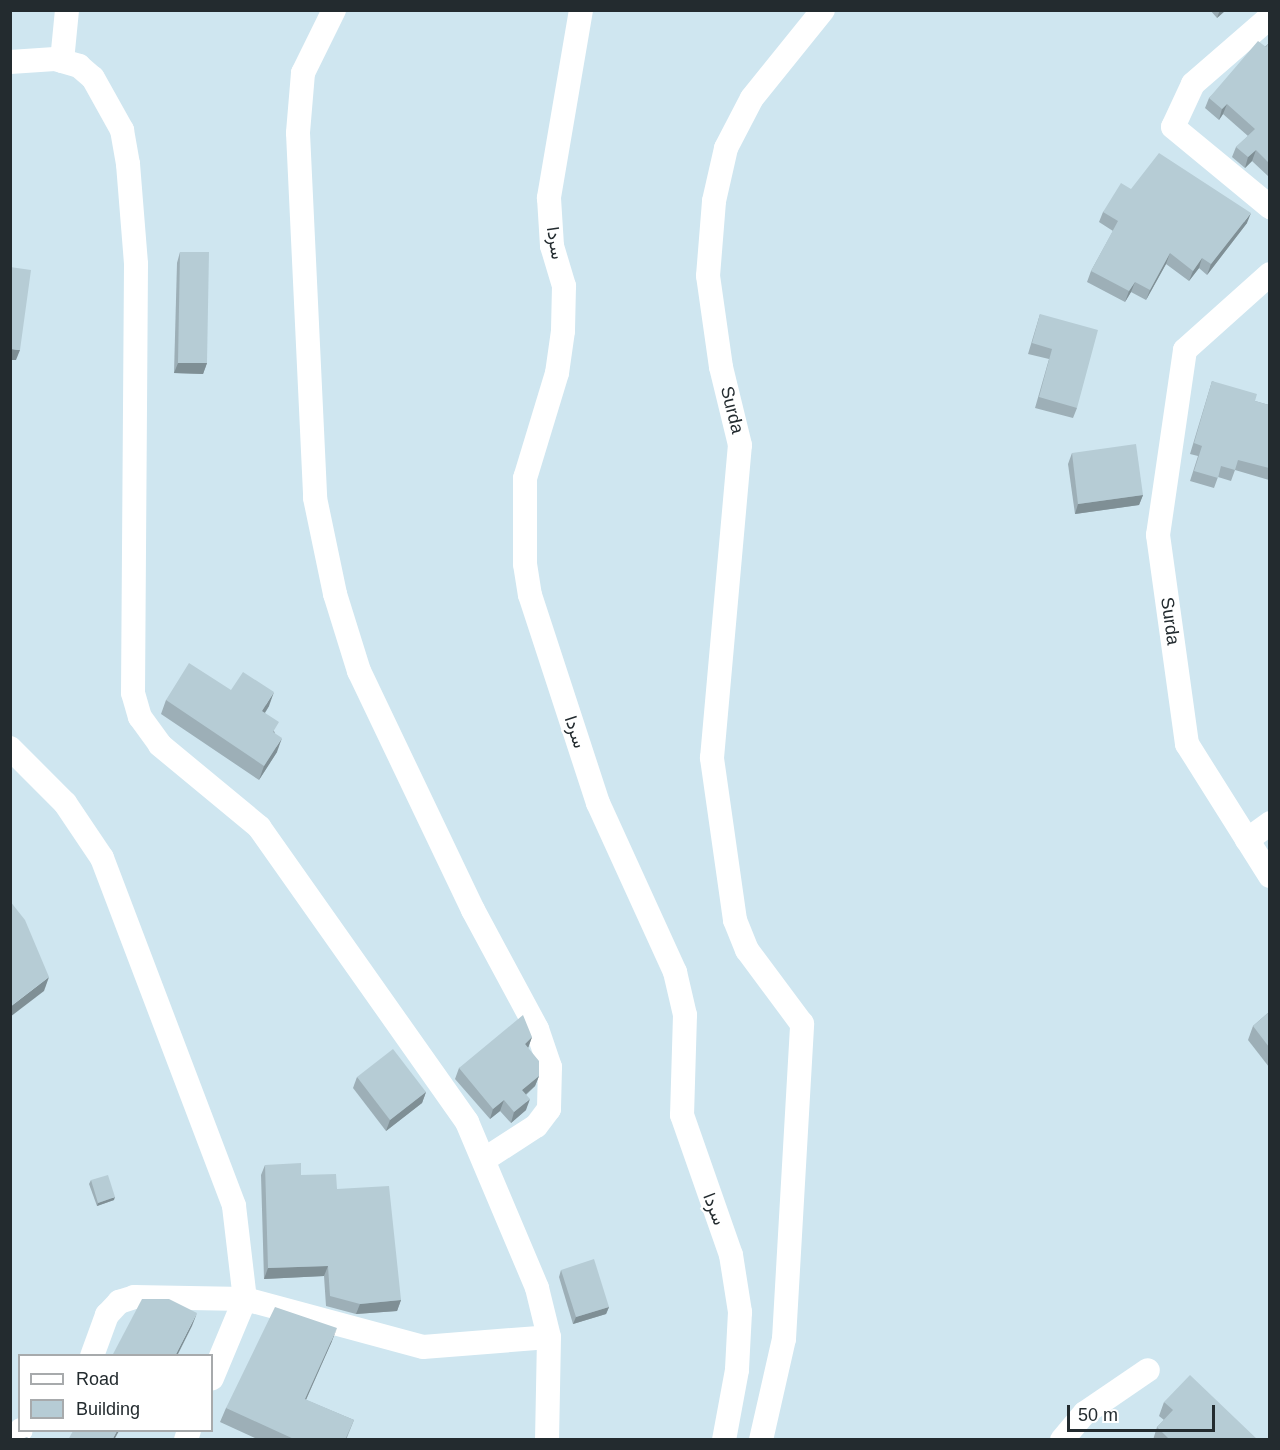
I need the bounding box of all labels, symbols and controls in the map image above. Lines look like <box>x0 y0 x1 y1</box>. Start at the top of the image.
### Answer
street label: سردا <box>542 225 568 261</box>
street label: Surda <box>716 384 748 436</box>
street label: Surda <box>1156 596 1184 646</box>
street label: سردا <box>560 713 590 751</box>
street label: سردا <box>698 1190 730 1228</box>
legend <box>18 1354 213 1432</box>
text: Road <box>76 1369 119 1389</box>
scale bar <box>1070 1393 1218 1431</box>
text: Building <box>76 1399 140 1419</box>
text: 50 m <box>1078 1405 1118 1425</box>

